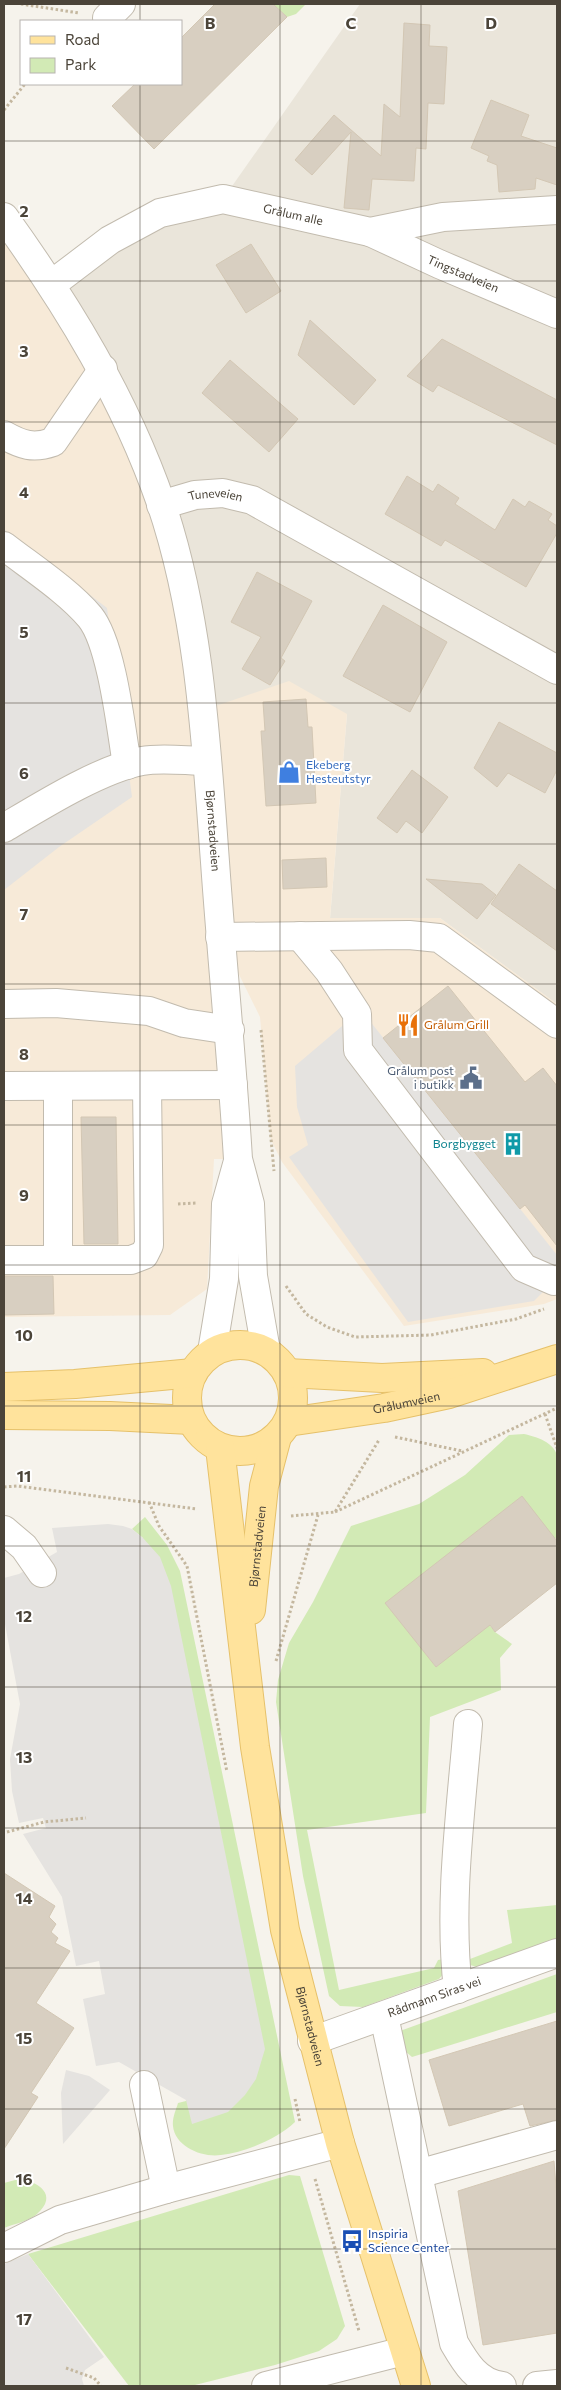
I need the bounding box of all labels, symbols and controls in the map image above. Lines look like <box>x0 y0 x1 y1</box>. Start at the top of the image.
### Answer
text: B <box>205 13 216 32</box>
text: C <box>346 13 357 32</box>
text: D <box>485 13 497 32</box>
legend <box>20 20 182 85</box>
text: Road <box>65 30 100 48</box>
text: Park <box>65 55 96 73</box>
street label: Grålum alle <box>262 200 325 227</box>
text: 2 <box>19 201 29 220</box>
street label: Tingstadveien <box>425 252 501 295</box>
text: 3 <box>19 341 29 360</box>
text: 4 <box>19 482 29 501</box>
street label: Tuneveien <box>186 485 244 504</box>
text: 5 <box>19 622 29 641</box>
place label: Ekeberg Hesteutstyr <box>306 757 371 785</box>
shop icon: Ekeberg Hesteutstyr <box>276 759 302 785</box>
text: 6 <box>19 763 29 782</box>
street label: Bjørnstadveien <box>204 789 224 872</box>
text: 7 <box>20 904 29 923</box>
restaurant icon: Grålum Grill <box>395 1012 421 1038</box>
place label: Grålum Grill <box>424 1017 489 1031</box>
text: 8 <box>19 1044 29 1063</box>
place label: Grålum post i butikk <box>387 1063 454 1091</box>
public building icon: Grålum post i butikk <box>458 1065 484 1091</box>
building icon: Borgbygget <box>500 1131 526 1157</box>
place label: Borgbygget <box>433 1136 496 1150</box>
text: 9 <box>19 1185 29 1204</box>
text: 10 <box>15 1325 33 1344</box>
street label: Grålumveien <box>372 1388 441 1416</box>
text: 11 <box>17 1466 31 1485</box>
street label: Bjørnstadveien <box>245 1505 268 1588</box>
text: 12 <box>16 1606 32 1625</box>
text: 13 <box>16 1747 32 1766</box>
text: 14 <box>15 1888 33 1907</box>
street label: Rådmann Siras vei <box>385 1973 483 2019</box>
street label: Bjørnstadveien <box>294 1985 328 2067</box>
text: 15 <box>16 2028 32 2047</box>
text: 16 <box>15 2169 33 2188</box>
place label: Inspiria Science Center <box>368 2226 449 2254</box>
bus stop icon: Inspiria Science Center <box>339 2228 365 2254</box>
text: 17 <box>16 2309 32 2328</box>

